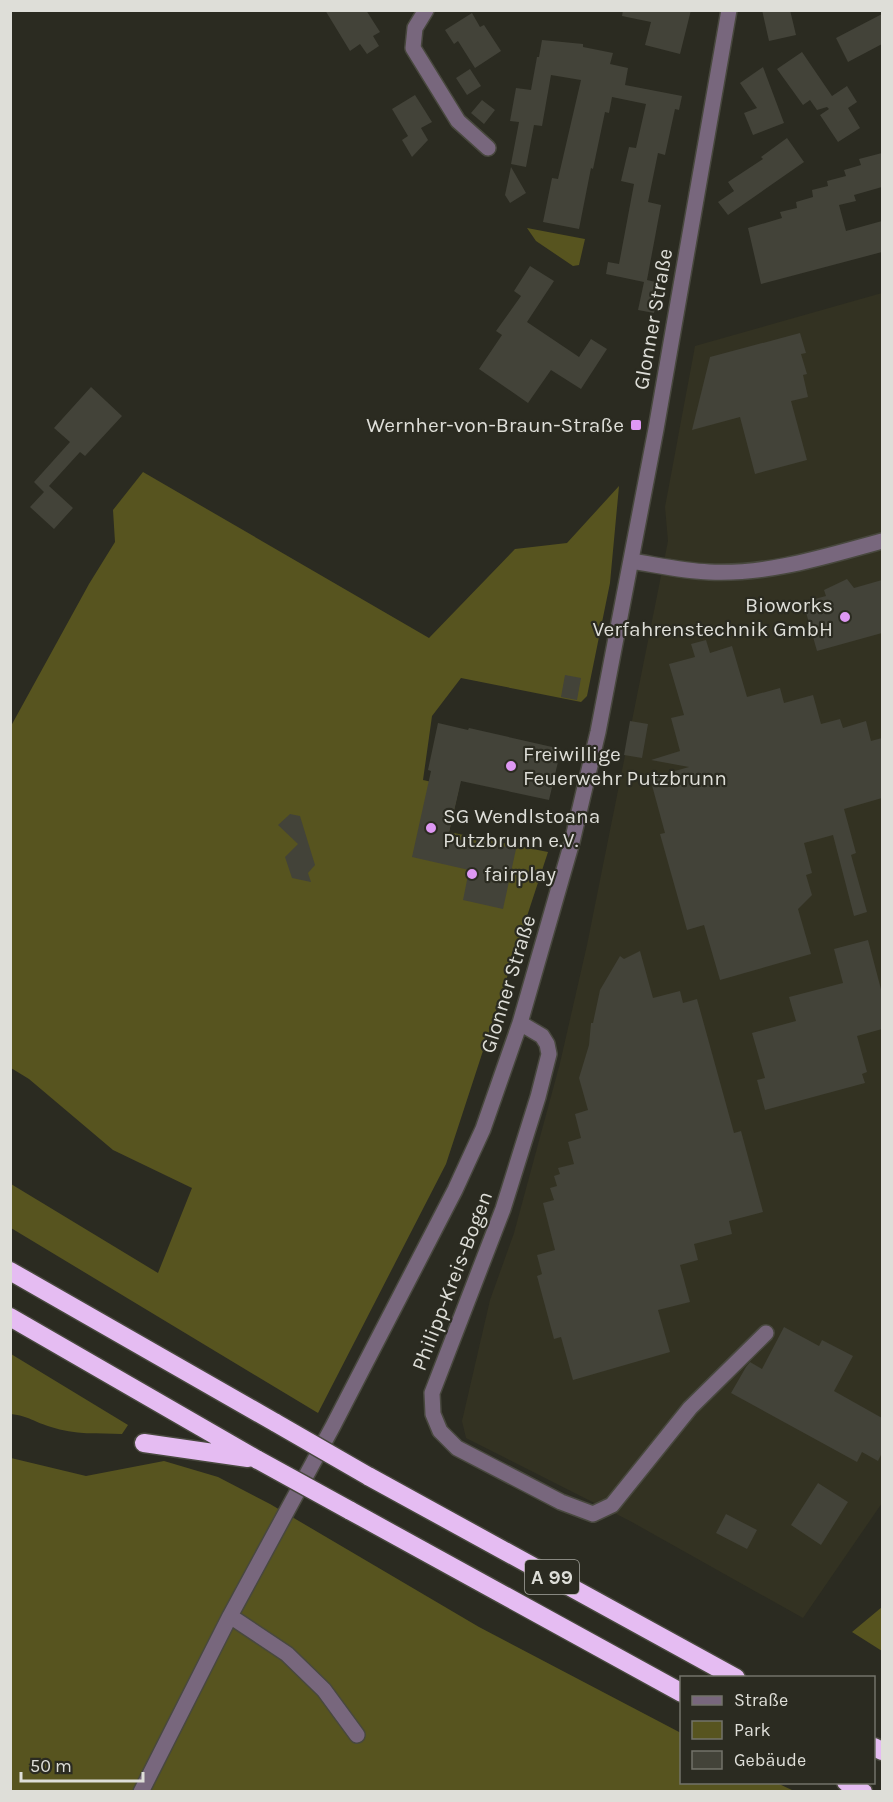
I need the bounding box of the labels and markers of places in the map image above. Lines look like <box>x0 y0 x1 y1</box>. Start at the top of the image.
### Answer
place label: Wernher-von-Braun-Straße <box>366 413 624 437</box>
marker: Wernher-von-Braun-Straße <box>629 418 643 432</box>
place label: Bioworks Verfahrenstechnik GmbH <box>592 593 833 641</box>
marker: Bioworks Verfahrenstechnik GmbH <box>838 610 852 624</box>
place label: Freiwillige Feuerwehr Putzbrunn <box>523 742 727 790</box>
marker: Freiwillige Feuerwehr Putzbrunn <box>504 759 518 773</box>
place label: SG Wendlstoana Putzbrunn e.V. <box>443 804 600 852</box>
marker: SG Wendlstoana Putzbrunn e.V. <box>424 821 438 835</box>
place label: fairplay <box>484 862 556 886</box>
marker: fairplay <box>465 867 479 881</box>

